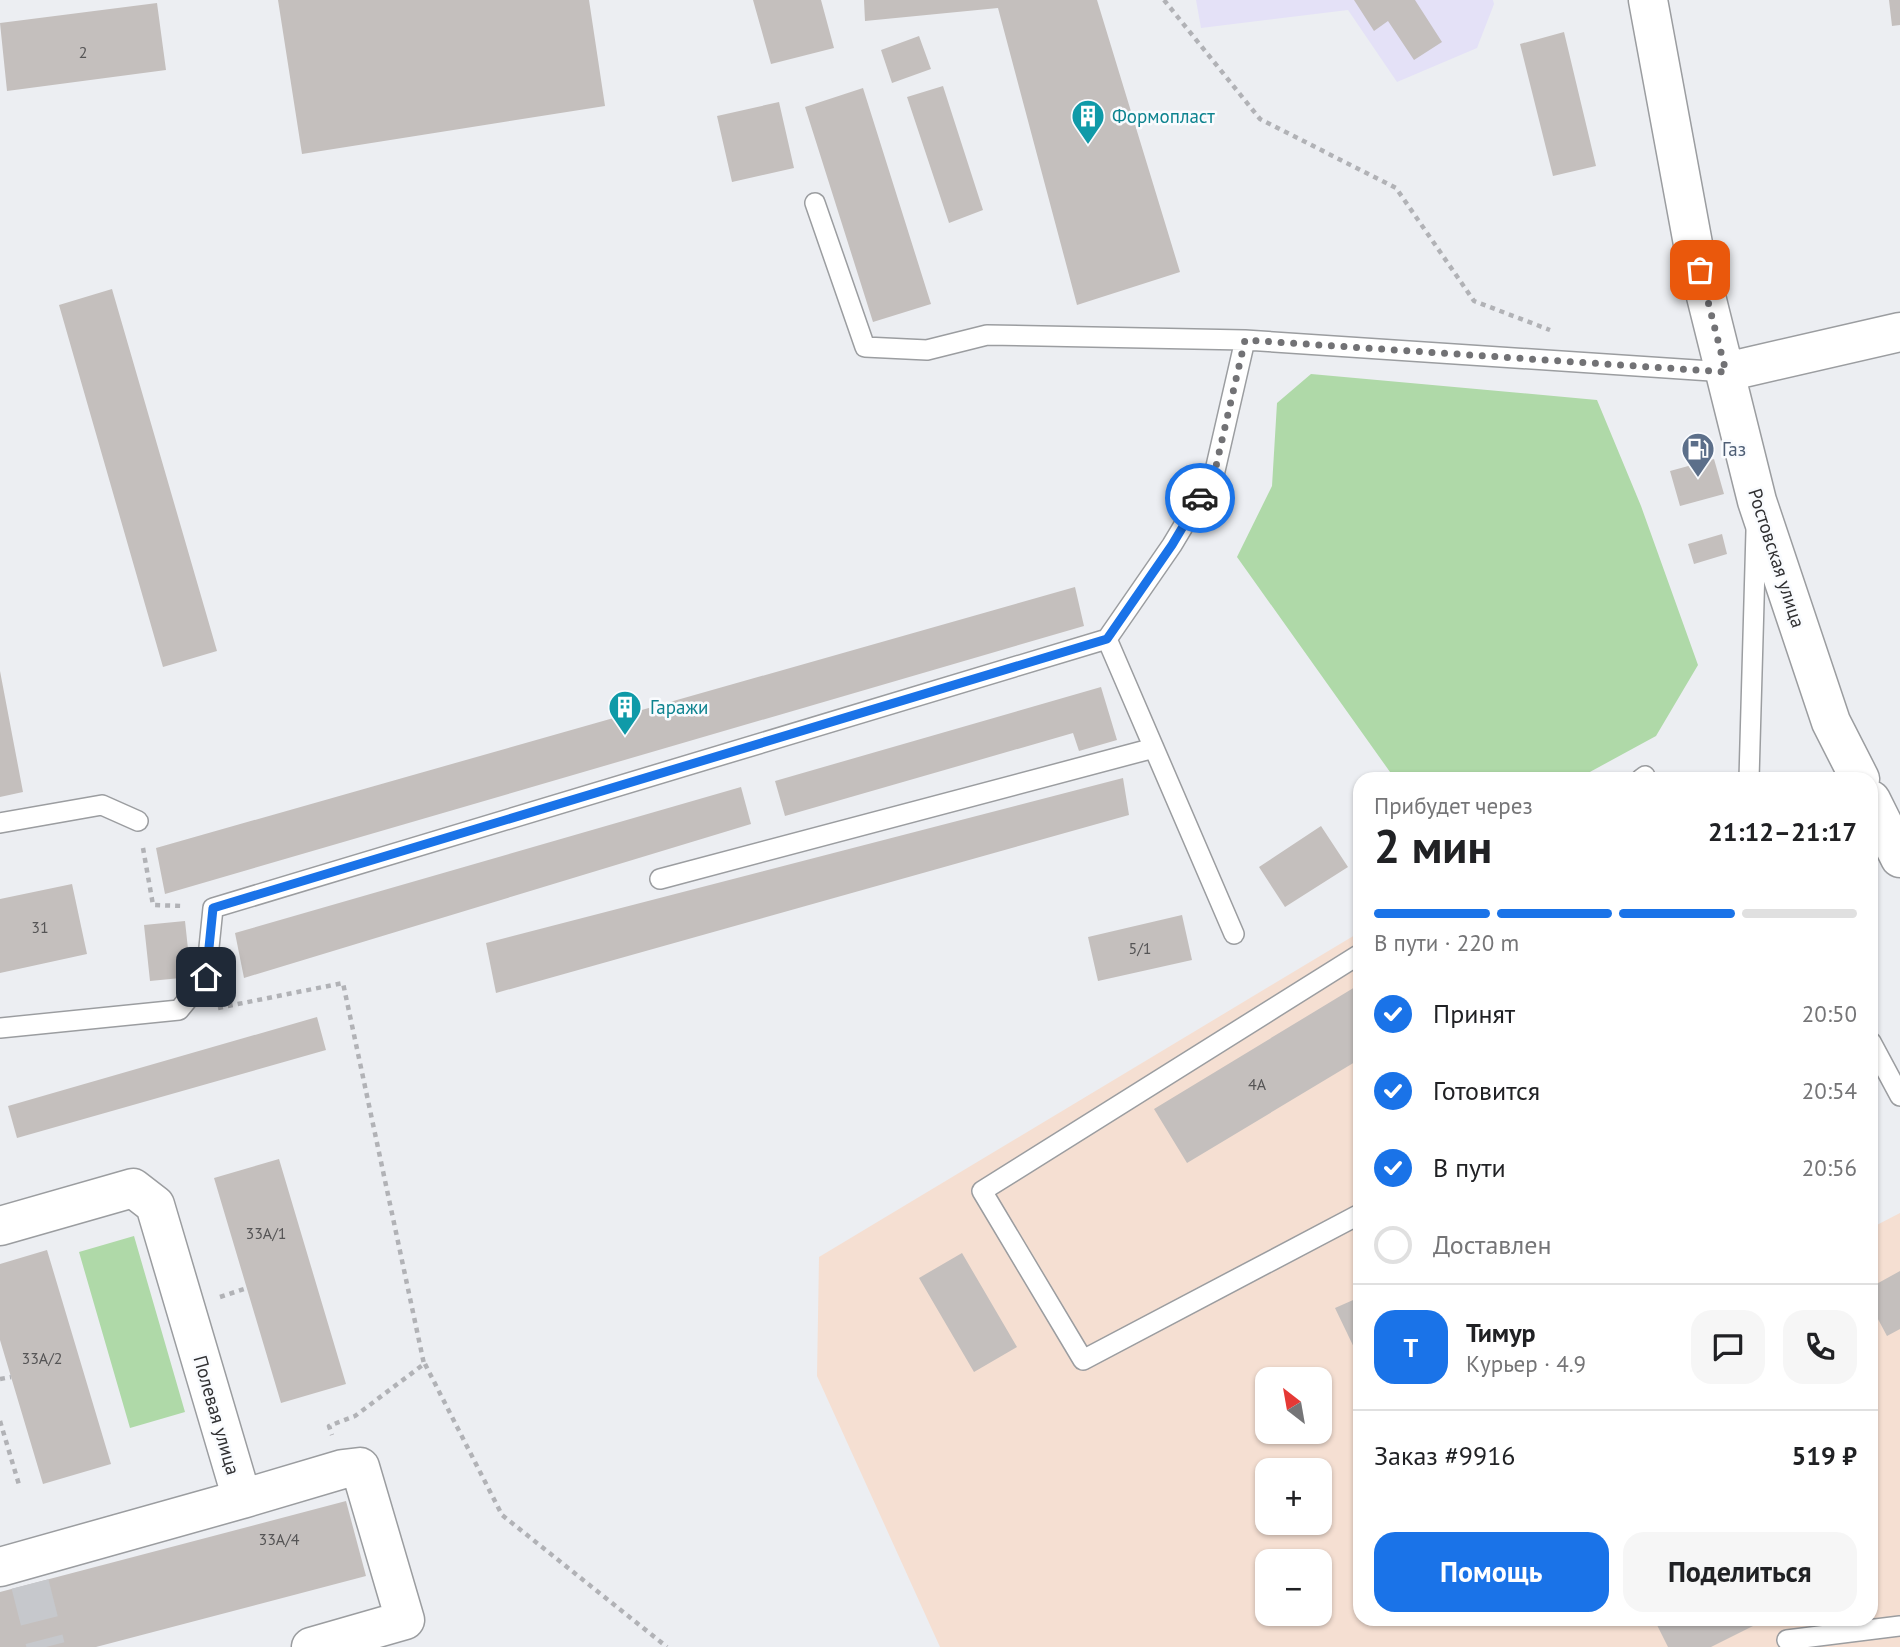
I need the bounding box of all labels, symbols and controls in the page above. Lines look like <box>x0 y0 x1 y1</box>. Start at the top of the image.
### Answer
house number: 2 <box>79 42 87 62</box>
building icon: Формопласт <box>1069 97 1107 146</box>
place label: Формопласт <box>1112 104 1215 128</box>
pin <box>1670 240 1730 300</box>
icon: bag <box>1681 251 1719 289</box>
fuel station icon: Газ <box>1679 430 1717 479</box>
place label: Газ <box>1722 437 1746 461</box>
courier <box>1165 463 1235 533</box>
icon: car <box>1181 479 1219 517</box>
street label: Ростовская улица <box>1743 485 1811 631</box>
building icon: Гаражи <box>606 688 644 737</box>
place label: Гаражи <box>650 695 708 719</box>
text: Прибудет через <box>1374 791 1533 820</box>
text: 21:12–21:17 <box>1708 815 1857 848</box>
text: 2 мин <box>1374 816 1492 876</box>
house number: 31 <box>31 917 49 937</box>
text: В пути · 220 m <box>1374 928 1519 957</box>
house number: 5/1 <box>1128 938 1152 958</box>
pin <box>176 947 236 1007</box>
icon: home <box>187 958 225 996</box>
icon: check <box>1374 995 1412 1033</box>
text: Принят <box>1433 997 1515 1030</box>
text: 20:50 <box>1802 999 1857 1028</box>
icon: check <box>1374 1072 1412 1110</box>
house number: 4А <box>1248 1074 1267 1094</box>
text: Готовится <box>1433 1074 1540 1107</box>
text: 20:54 <box>1802 1076 1857 1105</box>
icon: check <box>1374 1149 1412 1187</box>
text: В пути <box>1433 1151 1506 1184</box>
text: 20:56 <box>1802 1153 1857 1182</box>
house number: 33А/1 <box>245 1223 287 1243</box>
text: Доставлен <box>1433 1228 1552 1261</box>
button: chat <box>1691 1310 1765 1384</box>
button: phone <box>1783 1310 1857 1384</box>
text: Тимур <box>1466 1316 1536 1349</box>
text: Т <box>1404 1331 1418 1364</box>
house number: 33А/2 <box>21 1348 63 1368</box>
text: Курьер · 4.9 <box>1466 1349 1586 1378</box>
street label: Полевая улица <box>188 1352 246 1478</box>
north arrow <box>1255 1367 1332 1444</box>
map controls <box>1255 1367 1332 1626</box>
text: Заказ #9916 <box>1374 1439 1516 1472</box>
text: 519 ₽ <box>1791 1439 1857 1472</box>
button: + <box>1255 1458 1332 1535</box>
house number: 33А/4 <box>258 1529 300 1549</box>
button: Помощь <box>1374 1532 1609 1612</box>
button: Поделиться <box>1623 1532 1857 1612</box>
button: − <box>1255 1549 1332 1626</box>

